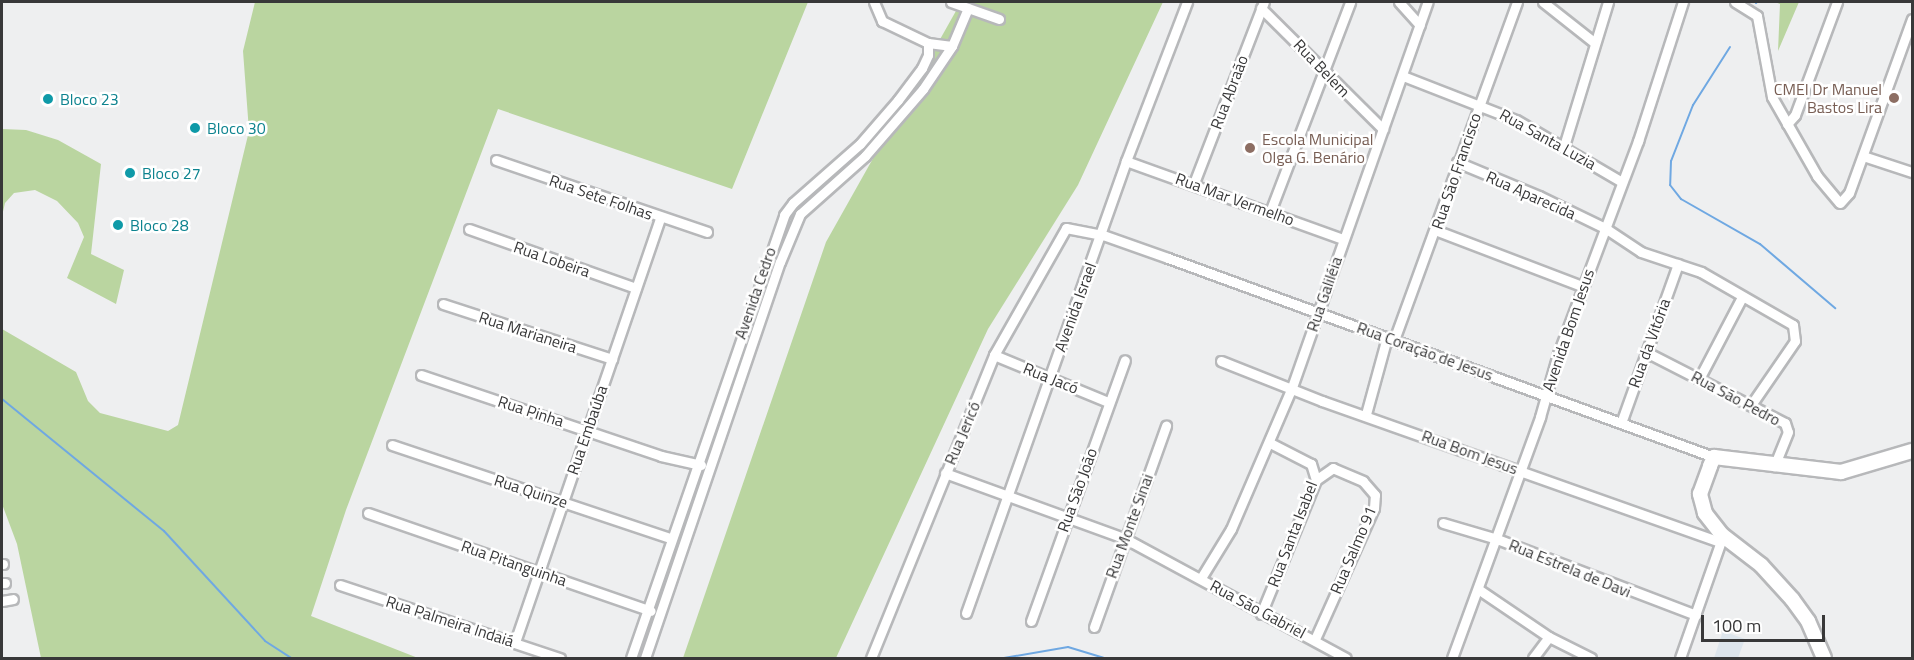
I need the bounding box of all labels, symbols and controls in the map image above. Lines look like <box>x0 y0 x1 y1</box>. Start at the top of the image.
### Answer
street label: Rua Belem <box>1290 35 1354 101</box>
street label: Rua Abraão <box>1206 52 1252 132</box>
place label: CMEI Dr Manuel Bastos Lira <box>1774 79 1882 117</box>
place label: Bloco 23 <box>60 89 119 109</box>
marker: CMEI Dr Manuel Bastos Lira <box>1887 91 1901 105</box>
marker: Bloco 23 <box>41 92 55 106</box>
street label: Rua Santa Luzia <box>1497 105 1599 173</box>
street label: Rua São Francisco <box>1427 110 1485 232</box>
place label: Bloco 30 <box>207 118 266 138</box>
marker: Bloco 30 <box>188 121 202 135</box>
place label: Escola Municipal Olga G. Benário <box>1262 129 1374 167</box>
marker: Escola Municipal Olga G. Benário <box>1243 141 1257 155</box>
place label: Bloco 27 <box>142 163 201 183</box>
marker: Bloco 27 <box>123 166 137 180</box>
street label: Rua Aparecida <box>1483 167 1579 223</box>
street label: Rua Mar Vermelho <box>1173 169 1297 229</box>
street label: Rua Sete Folhas <box>547 170 655 224</box>
place label: Bloco 28 <box>130 215 189 235</box>
marker: Bloco 28 <box>111 218 125 232</box>
street label: Rua Lobeira <box>511 237 593 281</box>
street label: Avenida Cedro <box>730 245 780 341</box>
street label: Rua Galiléia <box>1302 254 1346 334</box>
street label: Avenida Israel <box>1050 260 1100 354</box>
street label: Avenida Bom Jesus <box>1538 266 1598 394</box>
street label: Rua da Vitória <box>1624 296 1674 390</box>
street label: Rua Marianeira <box>476 307 580 357</box>
street label: Rua Coração de Jesus <box>1354 317 1496 385</box>
street label: Rua Jacó <box>1021 358 1081 398</box>
street label: Rua São Pedro <box>1688 366 1784 430</box>
street label: Rua Embaúba <box>563 383 611 477</box>
street label: Rua Pinha <box>496 391 566 431</box>
street label: Rua Jericó <box>940 398 984 468</box>
street label: Rua Bom Jesus <box>1419 426 1521 478</box>
street label: Rua São João <box>1053 445 1101 535</box>
street label: Rua Quinze <box>492 470 570 512</box>
street label: Rua Monte Sinai <box>1101 471 1157 581</box>
street label: Rua Santa Isabel <box>1263 478 1321 590</box>
street label: Rua Salmo 91 <box>1326 503 1380 597</box>
street label: Rua Estrela de Davi <box>1506 535 1634 601</box>
street label: Rua Pitanguinha <box>459 536 569 590</box>
street label: Rua São Gabriel <box>1207 576 1309 642</box>
street label: Rua Palmeira Indaiá <box>384 591 516 651</box>
scale bar <box>1704 603 1828 641</box>
text: 100 m <box>1712 612 1761 639</box>

